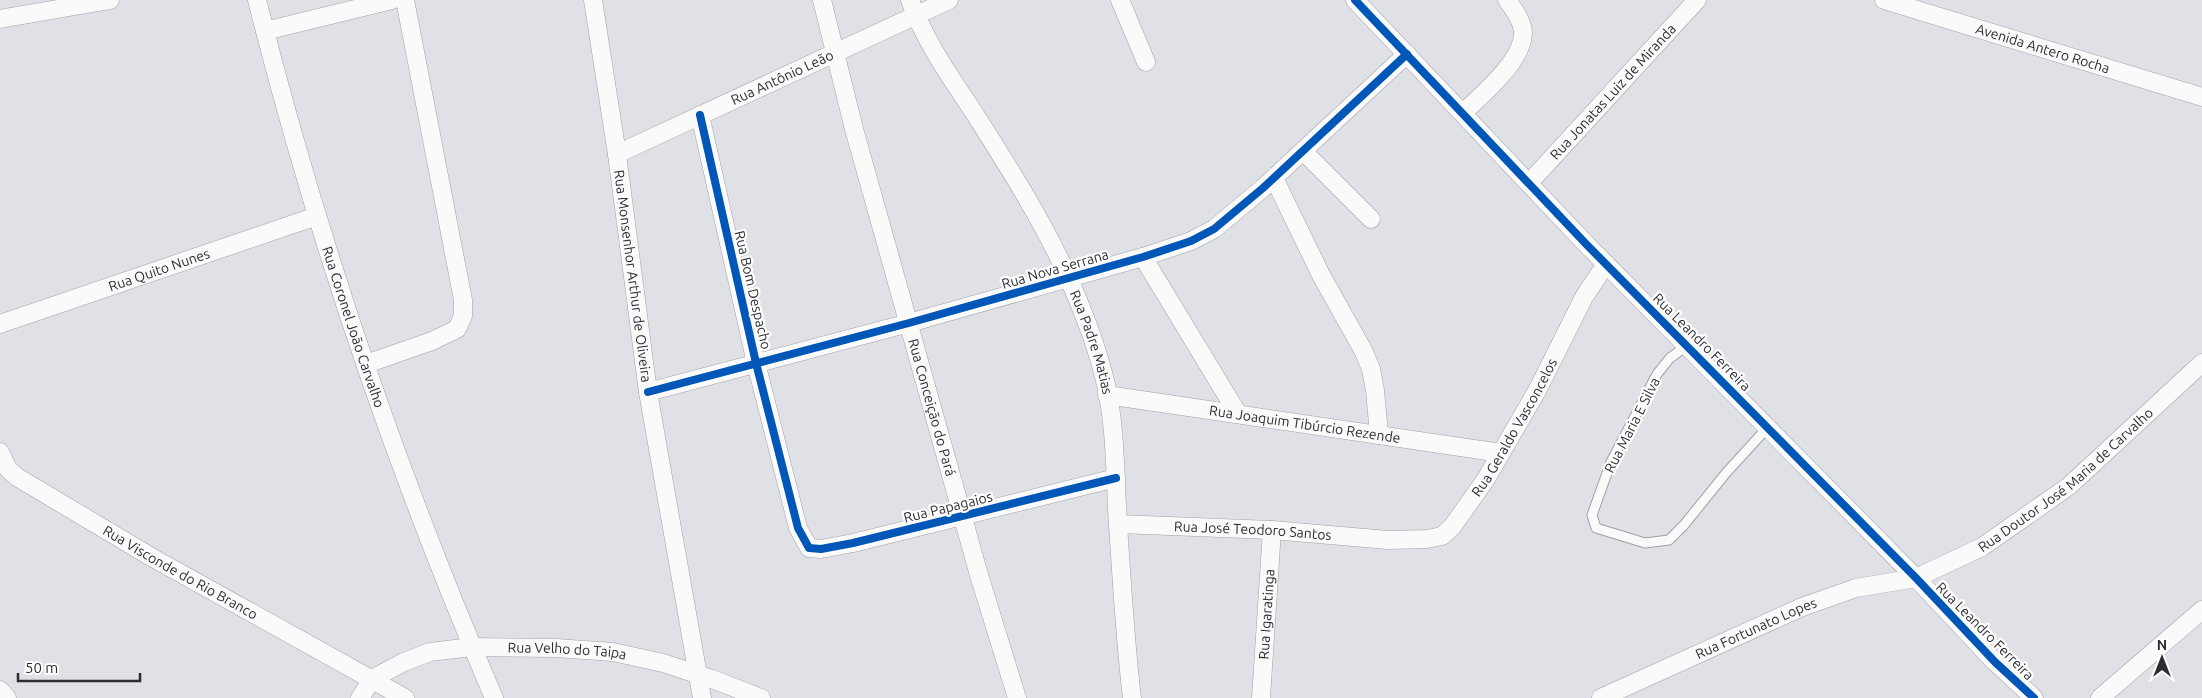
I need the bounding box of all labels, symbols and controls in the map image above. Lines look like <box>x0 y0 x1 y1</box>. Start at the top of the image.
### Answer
street label: Avenida Antero Rocha <box>1974 20 2112 76</box>
street label: Rua Jonatas Luiz de Miranda <box>1547 21 1679 163</box>
street label: Rua Antônio Leão <box>728 47 836 108</box>
street label: Rua Monsenhor Arthur de Oliveira <box>611 169 655 383</box>
street label: Rua Bom Despacho <box>732 229 774 351</box>
street label: Rua Coronel João Carvalho <box>319 244 388 410</box>
street label: Rua Quito Nunes <box>106 245 212 295</box>
street label: Rua Nova Serrana <box>1000 246 1110 292</box>
street label: Rua Padre Matias <box>1067 288 1116 396</box>
street label: Rua Leandro Ferreira <box>1650 290 1754 394</box>
street label: Rua Conceição do Pará <box>905 337 959 478</box>
street label: Rua Geraldo Vasconcelos <box>1468 356 1560 500</box>
street label: Rua Maria E Silva <box>1601 375 1663 475</box>
street label: Rua Joaquim Tibúrcio Rezende <box>1208 402 1402 446</box>
street label: Rua Doutor José Maria de Carvalho <box>1975 404 2156 555</box>
street label: Rua Papagaios <box>902 488 994 526</box>
street label: Rua José Teodoro Santos <box>1174 518 1332 543</box>
street label: Rua Visconde do Rio Branco <box>100 522 260 623</box>
street label: Rua Igaratinga <box>1256 568 1277 660</box>
street label: Rua Leandro Ferreira <box>1933 579 2037 683</box>
street label: Rua Fortunato Lopes <box>1693 595 1819 662</box>
north arrow <box>2137 633 2187 683</box>
text: N <box>2157 637 2167 653</box>
street label: Rua Velho do Taipa <box>507 639 628 663</box>
scale bar <box>18 650 140 682</box>
text: 50 m <box>25 659 58 676</box>

